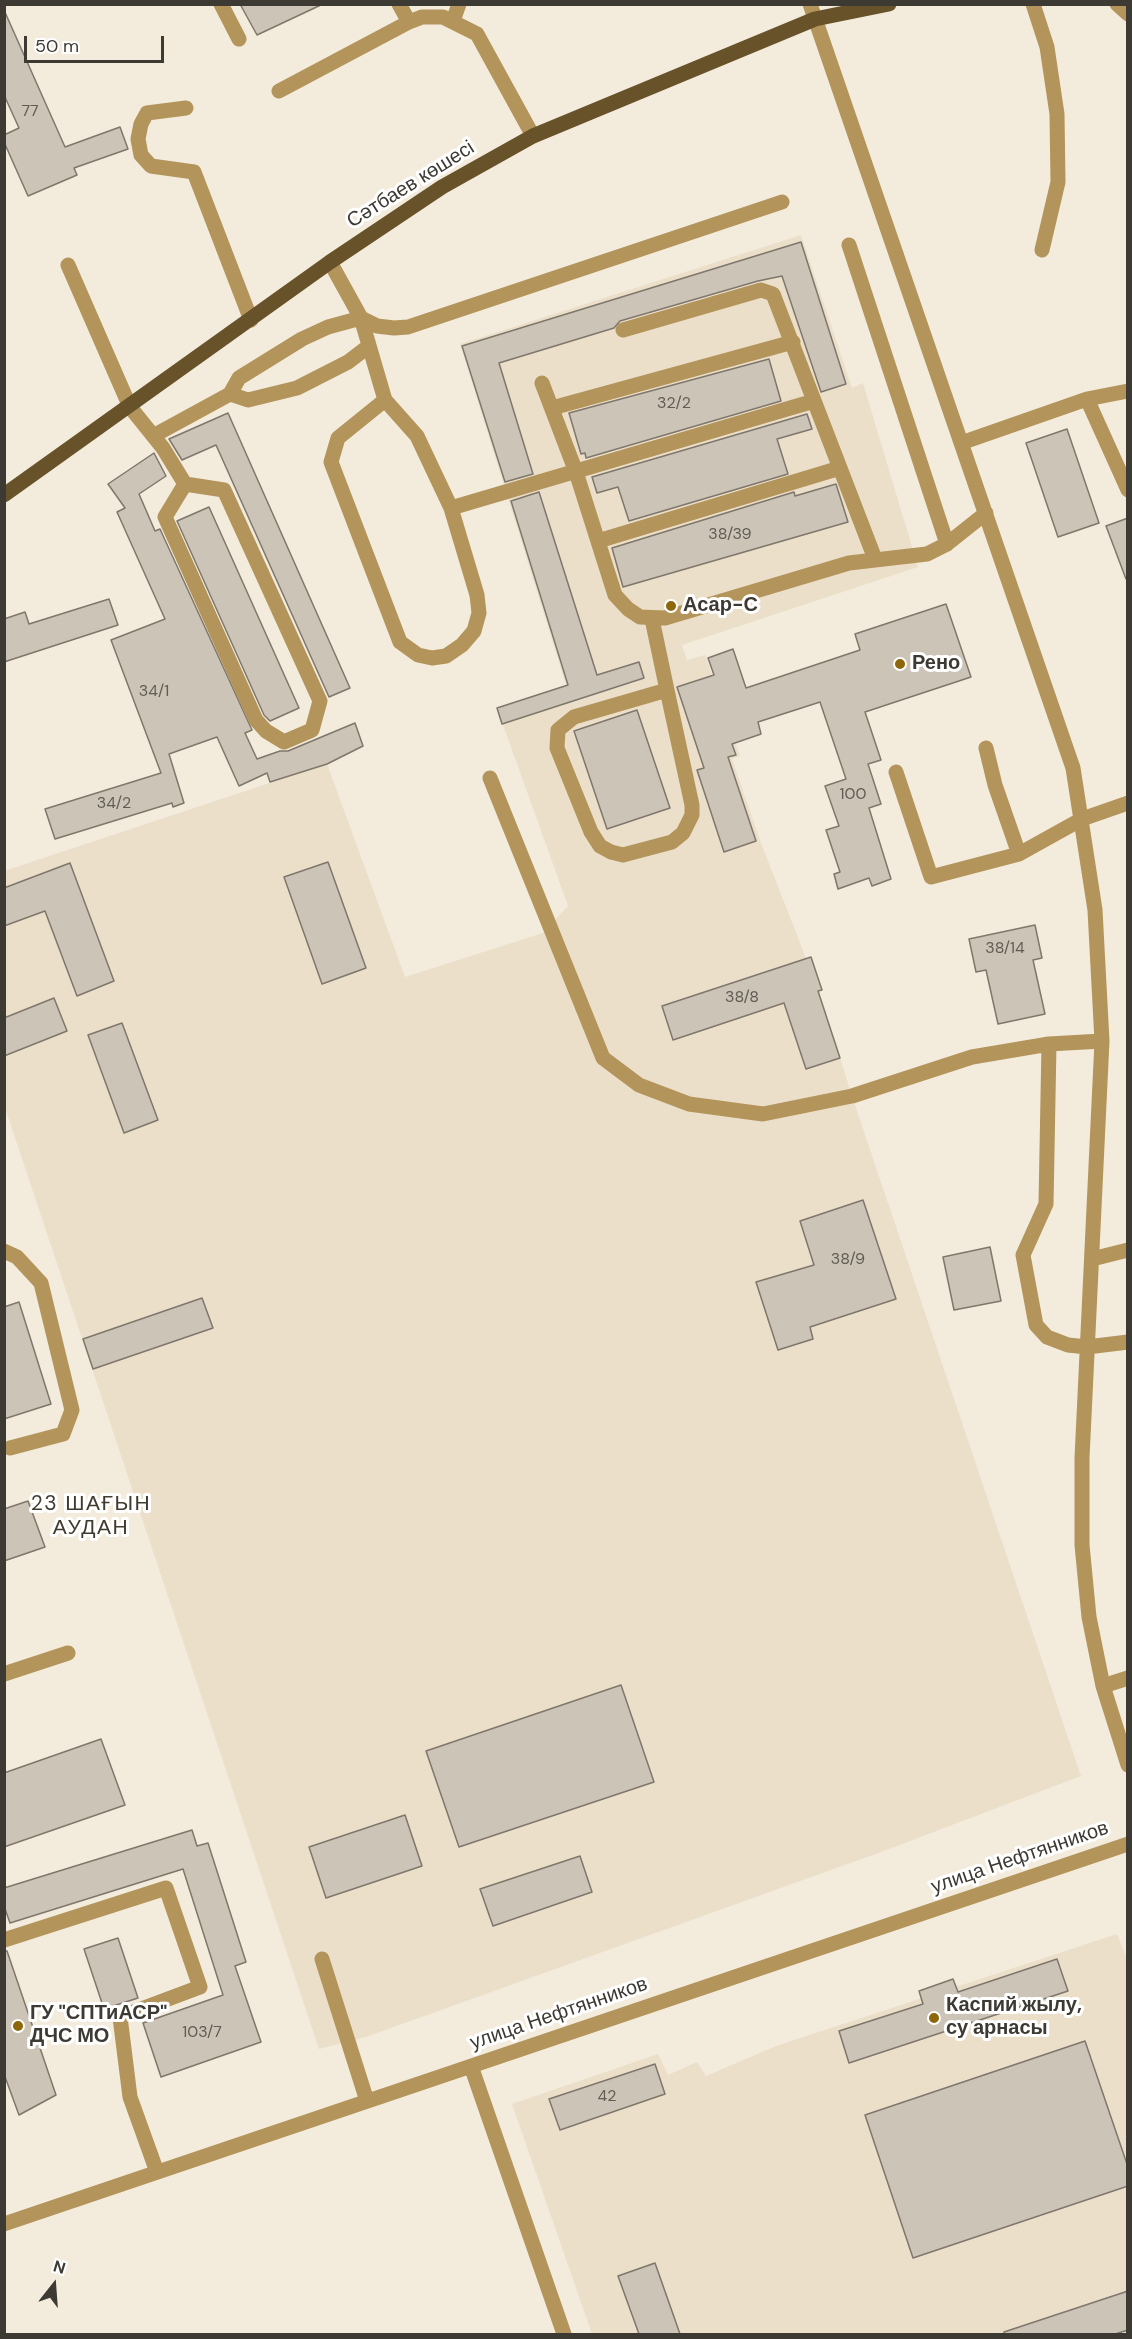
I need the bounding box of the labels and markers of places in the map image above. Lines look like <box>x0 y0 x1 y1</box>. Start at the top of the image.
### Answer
place label: Асар-С <box>683 594 758 618</box>
marker: Асар-С <box>664 599 678 613</box>
place label: Рено <box>912 652 960 676</box>
marker: Рено <box>893 657 907 671</box>
place label: Каспий жылу, су арнасы <box>946 1994 1082 2041</box>
place label: ГУ "СПТиАСР" ДЧС МО <box>30 2002 167 2049</box>
marker: Каспий жылу, су арнасы <box>927 2011 941 2025</box>
marker: ГУ "СПТиАСР" ДЧС МО <box>11 2019 25 2033</box>

